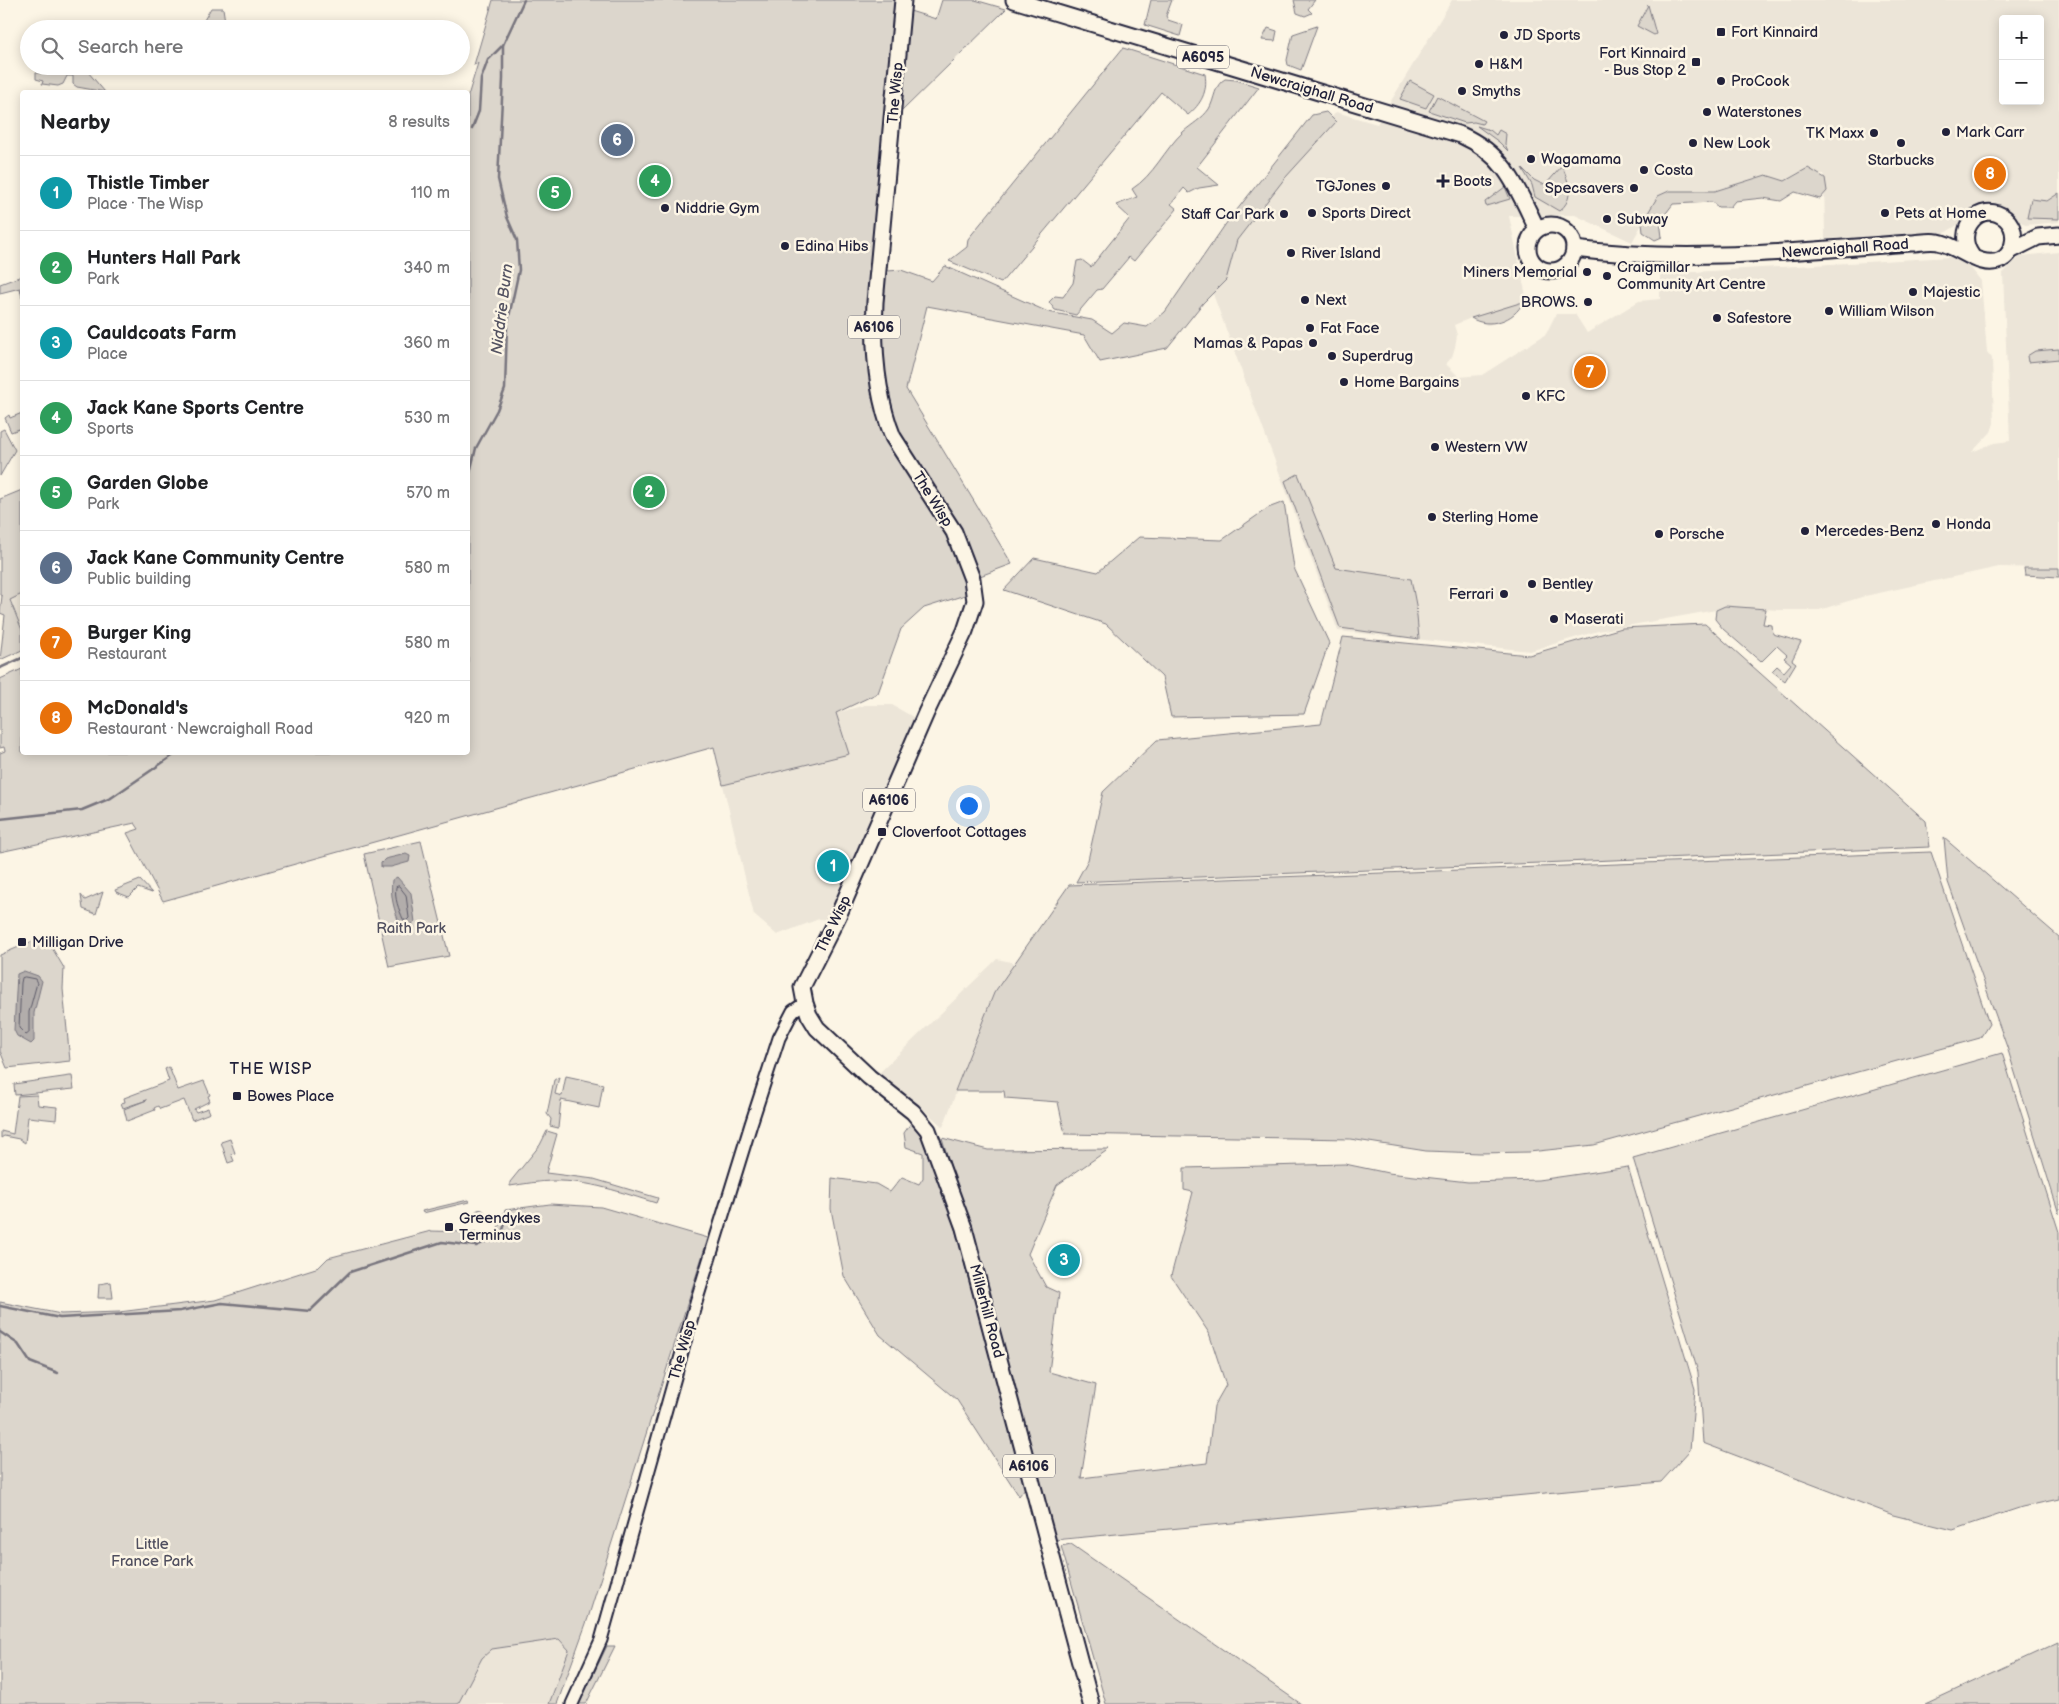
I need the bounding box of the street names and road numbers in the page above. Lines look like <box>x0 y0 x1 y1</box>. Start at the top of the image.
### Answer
road number: A6095 <box>1177 46 1229 68</box>
street label: The Wisp <box>883 61 908 125</box>
street label: Newcraighall Road <box>1248 63 1376 118</box>
street label: Newcraighall Road <box>1781 235 1909 262</box>
road number: A6106 <box>848 316 900 338</box>
street label: The Wisp <box>908 468 957 531</box>
road number: A6106 <box>863 788 915 812</box>
street label: The Wisp <box>811 892 856 956</box>
street label: Millerhill Road <box>965 1262 1008 1360</box>
street label: The Wisp <box>665 1318 700 1382</box>
road number: A6106 <box>1003 1454 1055 1478</box>

